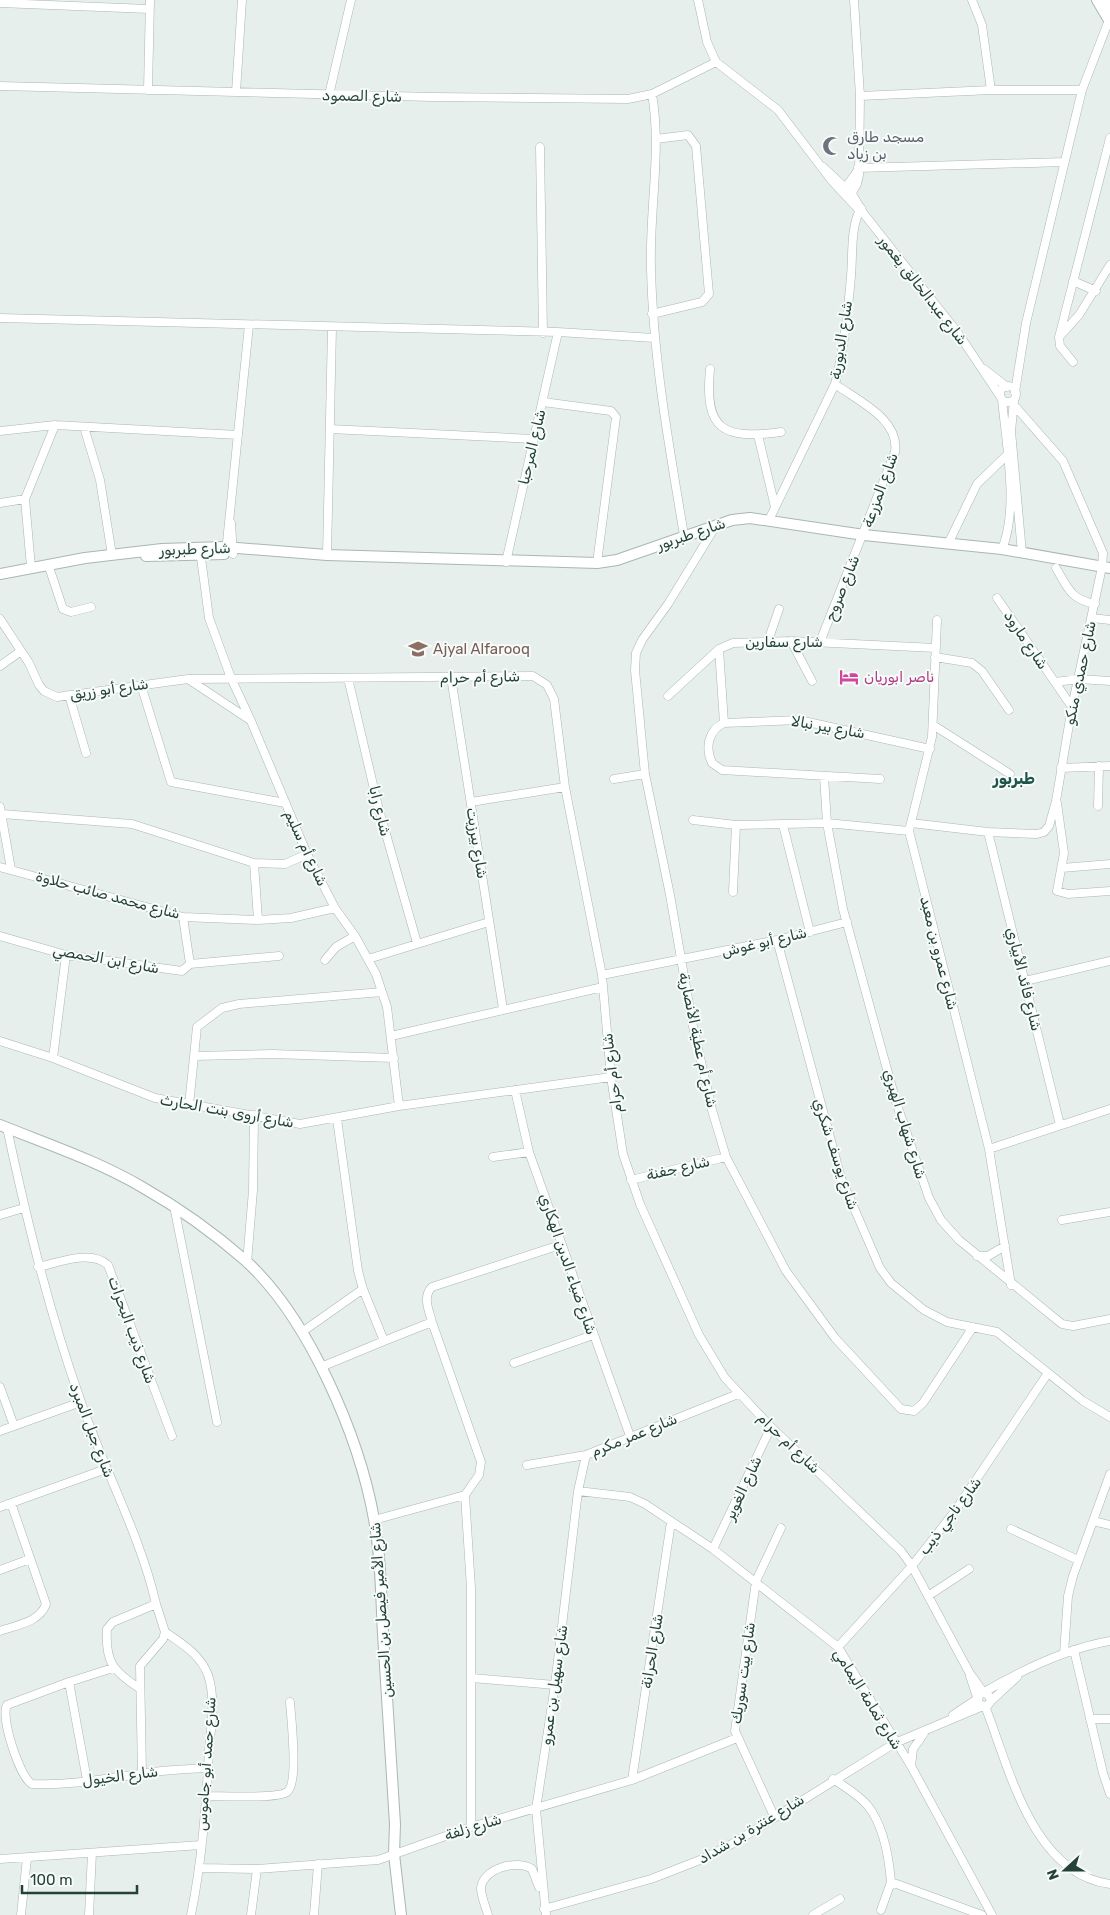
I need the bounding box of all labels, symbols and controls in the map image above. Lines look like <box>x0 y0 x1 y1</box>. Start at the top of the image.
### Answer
street label: شارع الصمود <box>322 86 402 108</box>
place label: مسجد طارق بن زياد <box>847 128 924 163</box>
mosque icon: مسجد طارق بن زياد <box>821 135 843 157</box>
street label: شارع عبدالخالق يغمور <box>872 231 971 350</box>
street label: شارع الدبورية <box>826 299 858 381</box>
street label: شارع المرحبا <box>515 408 551 487</box>
street label: شارع المزرعة <box>858 450 904 530</box>
street label: شارع طبربور <box>653 514 728 556</box>
street label: شارع طبربور <box>158 539 231 561</box>
street label: شارع صروح <box>821 553 865 624</box>
street label: شارع مارود <box>998 607 1052 674</box>
street label: شارع حمدي منكو <box>1060 619 1102 727</box>
street label: شارع سفارين <box>745 633 823 653</box>
school or university icon: Ajyal Alfarooq <box>407 638 429 660</box>
place label: Ajyal Alfarooq <box>433 640 530 658</box>
hotel icon: ناصر ابوريان <box>838 666 860 688</box>
street label: شارع أم حرام <box>440 667 520 689</box>
place label: ناصر ابوريان <box>864 668 934 686</box>
street label: شارع أبو زريق <box>68 675 150 705</box>
street label: شارع بير نبالا <box>789 712 866 744</box>
district label: طبربور <box>992 769 1035 788</box>
street label: شارع رابا <box>363 784 395 839</box>
street label: شارع بيرزيت <box>461 806 492 880</box>
street label: شارع أم سليم <box>279 807 332 890</box>
street label: شارع محمد صائب حلاوة <box>33 867 182 925</box>
street label: شارع عمرو بن معبد <box>914 894 962 1012</box>
street label: شارع أبو غوش <box>720 923 809 963</box>
street label: شارع فائد الأبياري <box>1000 925 1046 1033</box>
street label: شارع ابن الحمصي <box>51 941 161 980</box>
street label: شارع أم عطية الأنصارية <box>673 971 721 1110</box>
street label: شارع أم حرام <box>598 1032 628 1114</box>
street label: شارع شهاب الهبري <box>878 1067 930 1182</box>
street label: شارع أروى بنت الحارث <box>158 1090 295 1134</box>
street label: شارع يوسف شكري <box>808 1096 862 1213</box>
street label: شارع جفنة <box>644 1152 712 1186</box>
street label: شارع ضياء الدين الهكاري <box>533 1191 601 1338</box>
street label: شارع ذيب البحرات <box>102 1274 160 1387</box>
street label: شارع جبل المبرد <box>64 1380 118 1481</box>
street label: شارع أم حرام <box>753 1409 824 1479</box>
street label: شارع عمر مكرم <box>588 1410 680 1462</box>
street label: شارع الغوير <box>720 1453 767 1525</box>
street label: شارع ناجي ذيب <box>915 1474 988 1560</box>
street label: شارع الأمير فيصل بن الحسين <box>366 1521 398 1699</box>
street label: شارع الحرانة <box>637 1612 669 1690</box>
street label: شارع بيت سوريك <box>727 1621 761 1725</box>
street label: شارع سهيل بن عمرو <box>537 1624 573 1747</box>
street label: شارع ثمامة اليمامي <box>827 1645 906 1754</box>
street label: شارع حمد أبو جاموس <box>192 1696 222 1832</box>
street label: شارع الخيول <box>81 1762 159 1792</box>
street label: شارع عنترة بن شداد <box>695 1790 808 1869</box>
street label: شارع زلفة <box>442 1810 504 1846</box>
north arrow <box>1040 1845 1090 1895</box>
scale bar <box>22 1862 138 1894</box>
text: N <box>1044 1867 1063 1882</box>
text: 100 m <box>30 1871 72 1889</box>

